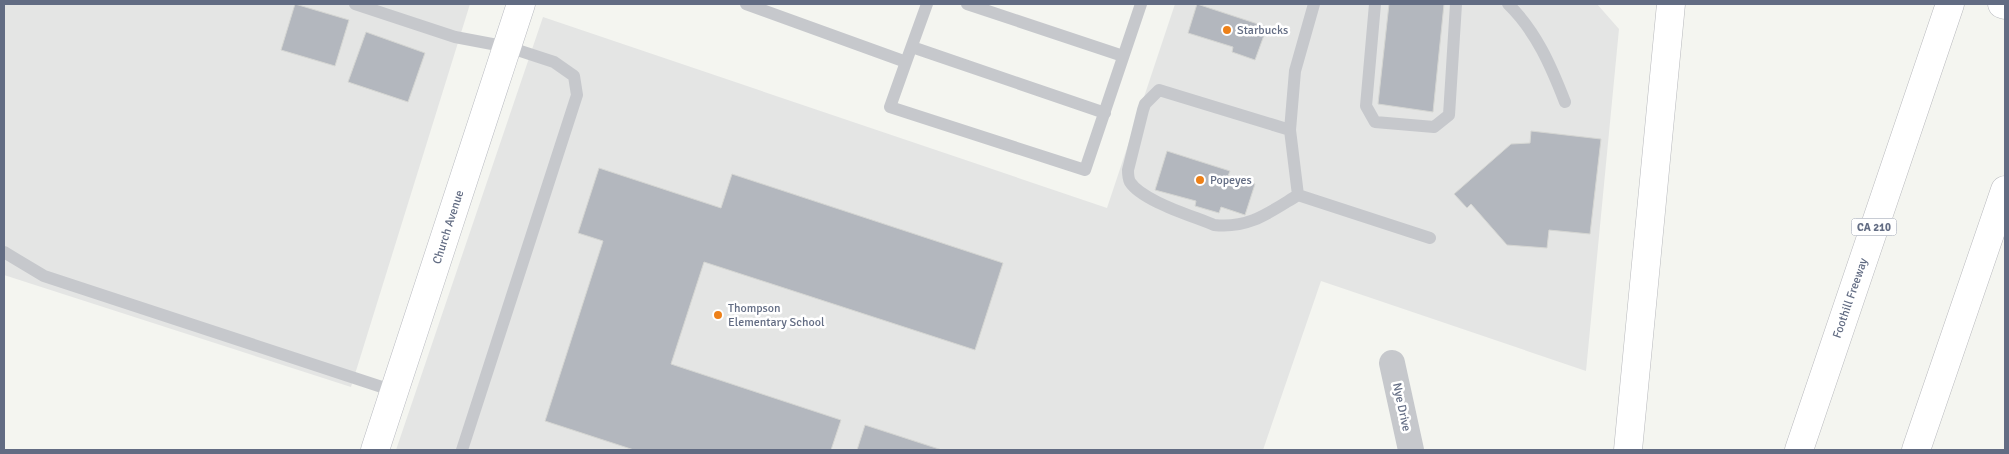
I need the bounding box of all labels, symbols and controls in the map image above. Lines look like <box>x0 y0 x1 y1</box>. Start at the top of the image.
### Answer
place label: Starbucks <box>1237 23 1288 38</box>
marker: Starbucks <box>1221 24 1233 36</box>
place label: Popeyes <box>1210 173 1252 188</box>
marker: Popeyes <box>1194 174 1206 186</box>
street label: Church Avenue <box>429 188 467 266</box>
road number: CA 210 <box>1852 218 1896 236</box>
street label: Foothill Freeway <box>1830 256 1871 340</box>
place label: Thompson Elementary School <box>728 301 825 330</box>
marker: Thompson Elementary School <box>712 309 724 321</box>
street label: Nye Drive <box>1389 382 1414 433</box>

